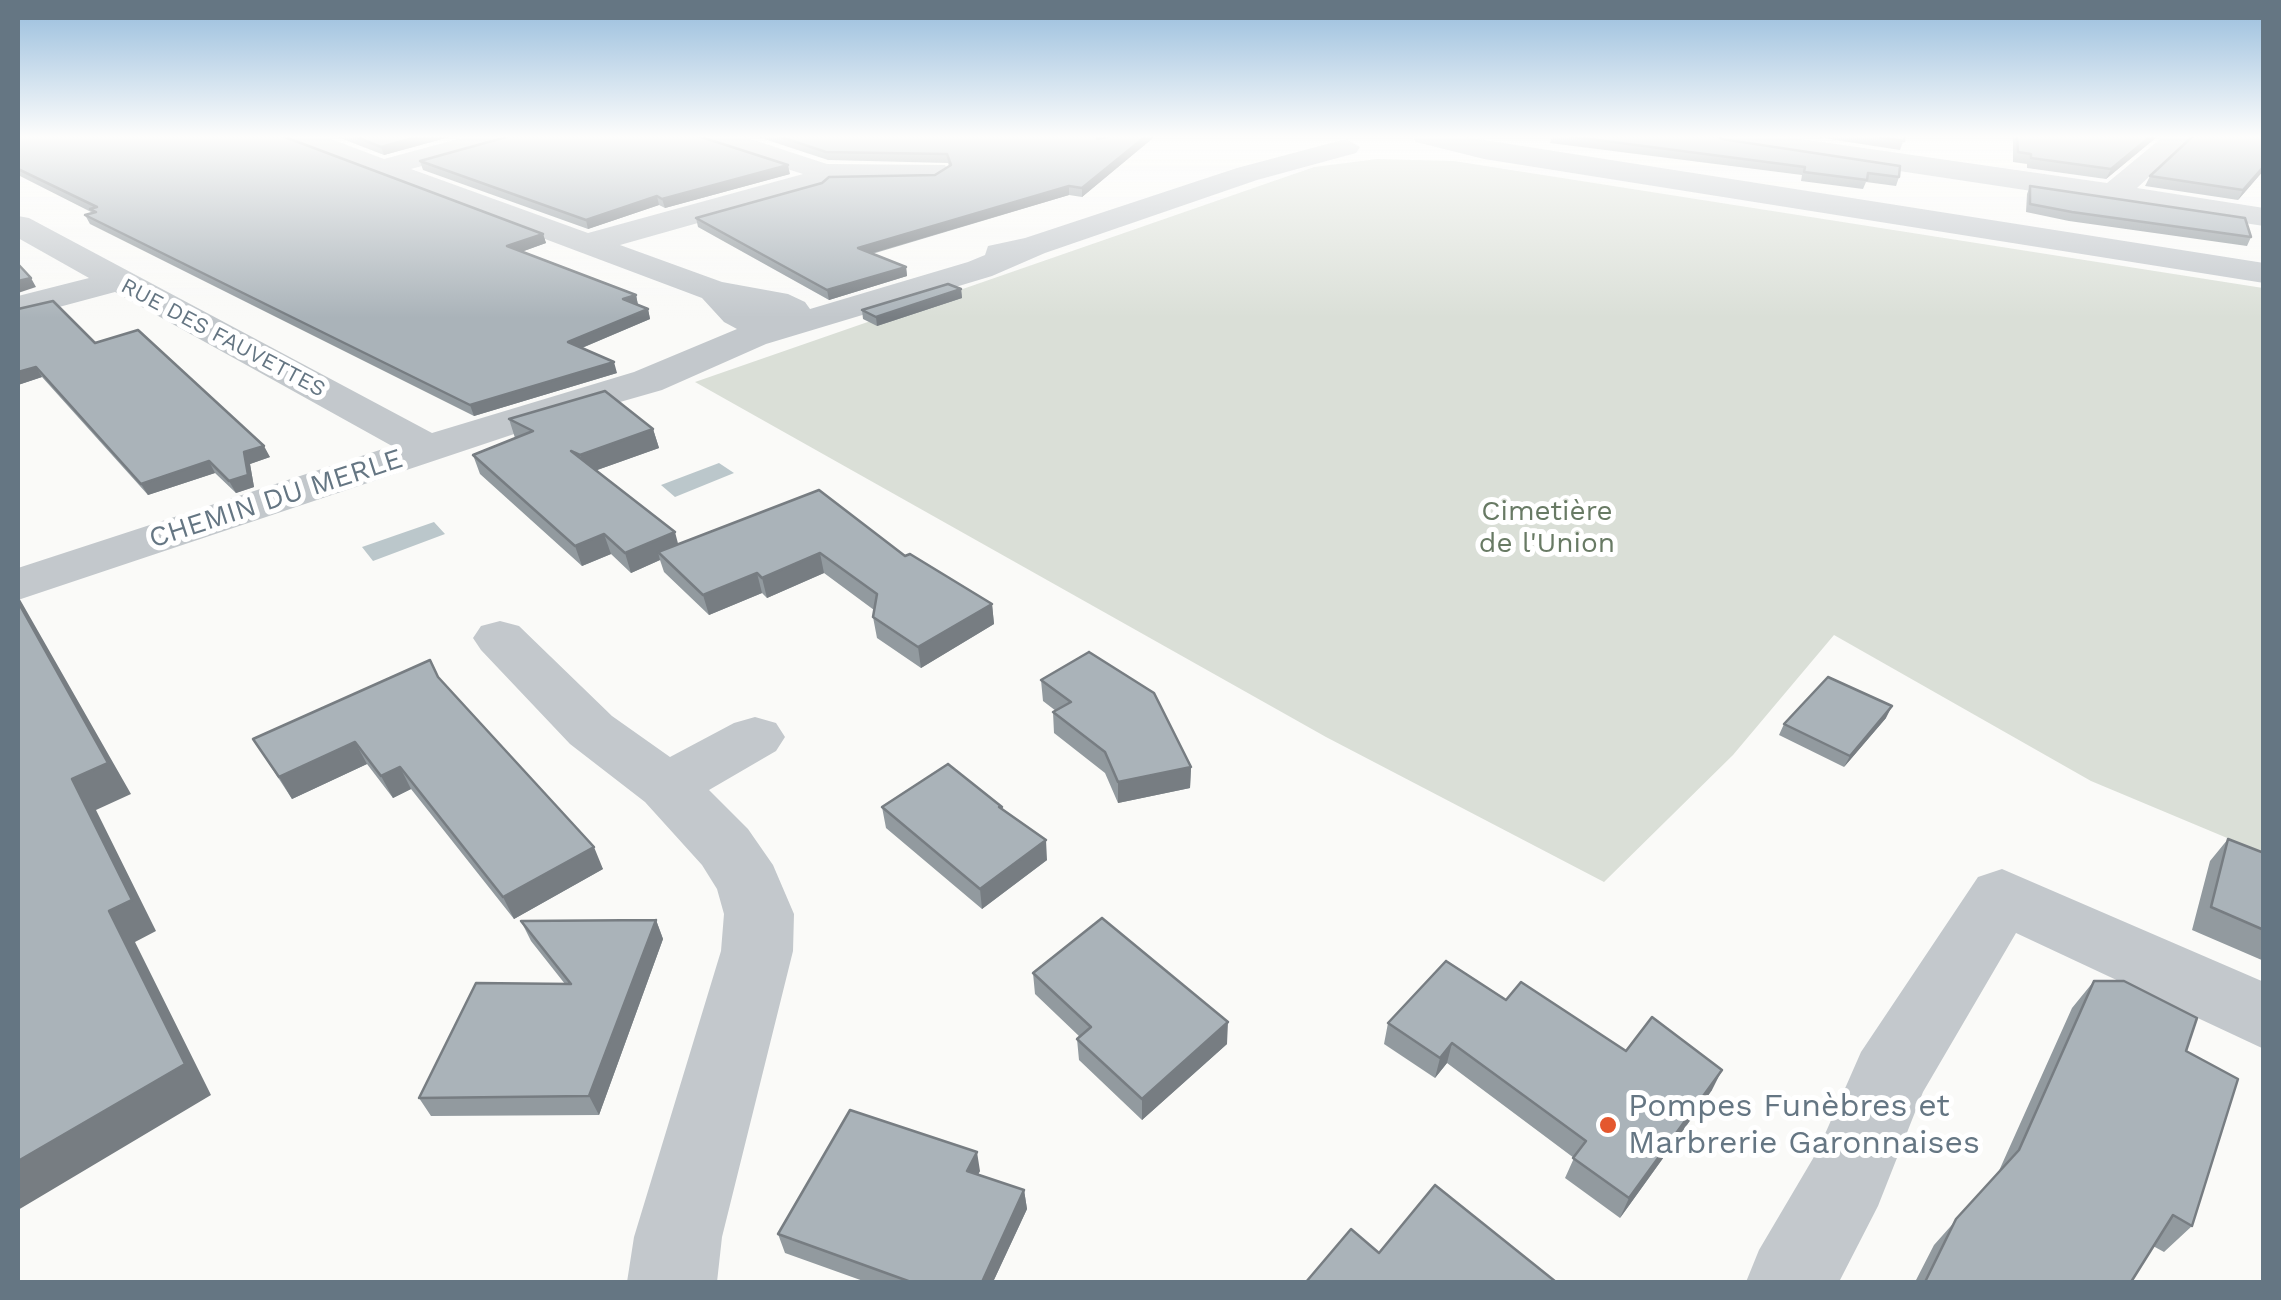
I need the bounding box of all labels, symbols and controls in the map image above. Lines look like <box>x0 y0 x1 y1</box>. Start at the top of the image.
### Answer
street label: RUE DES FAUVETTES <box>116 273 330 403</box>
street label: CHEMIN DU MERLE <box>145 442 407 556</box>
park label: Cimetière de l'Union <box>1479 495 1615 561</box>
place label: Pompes Funèbres et Marbrerie Garonnaises <box>1628 1088 1980 1163</box>
marker: Pompes Funèbres et Marbrerie Garonnaises <box>1597 1114 1619 1136</box>

